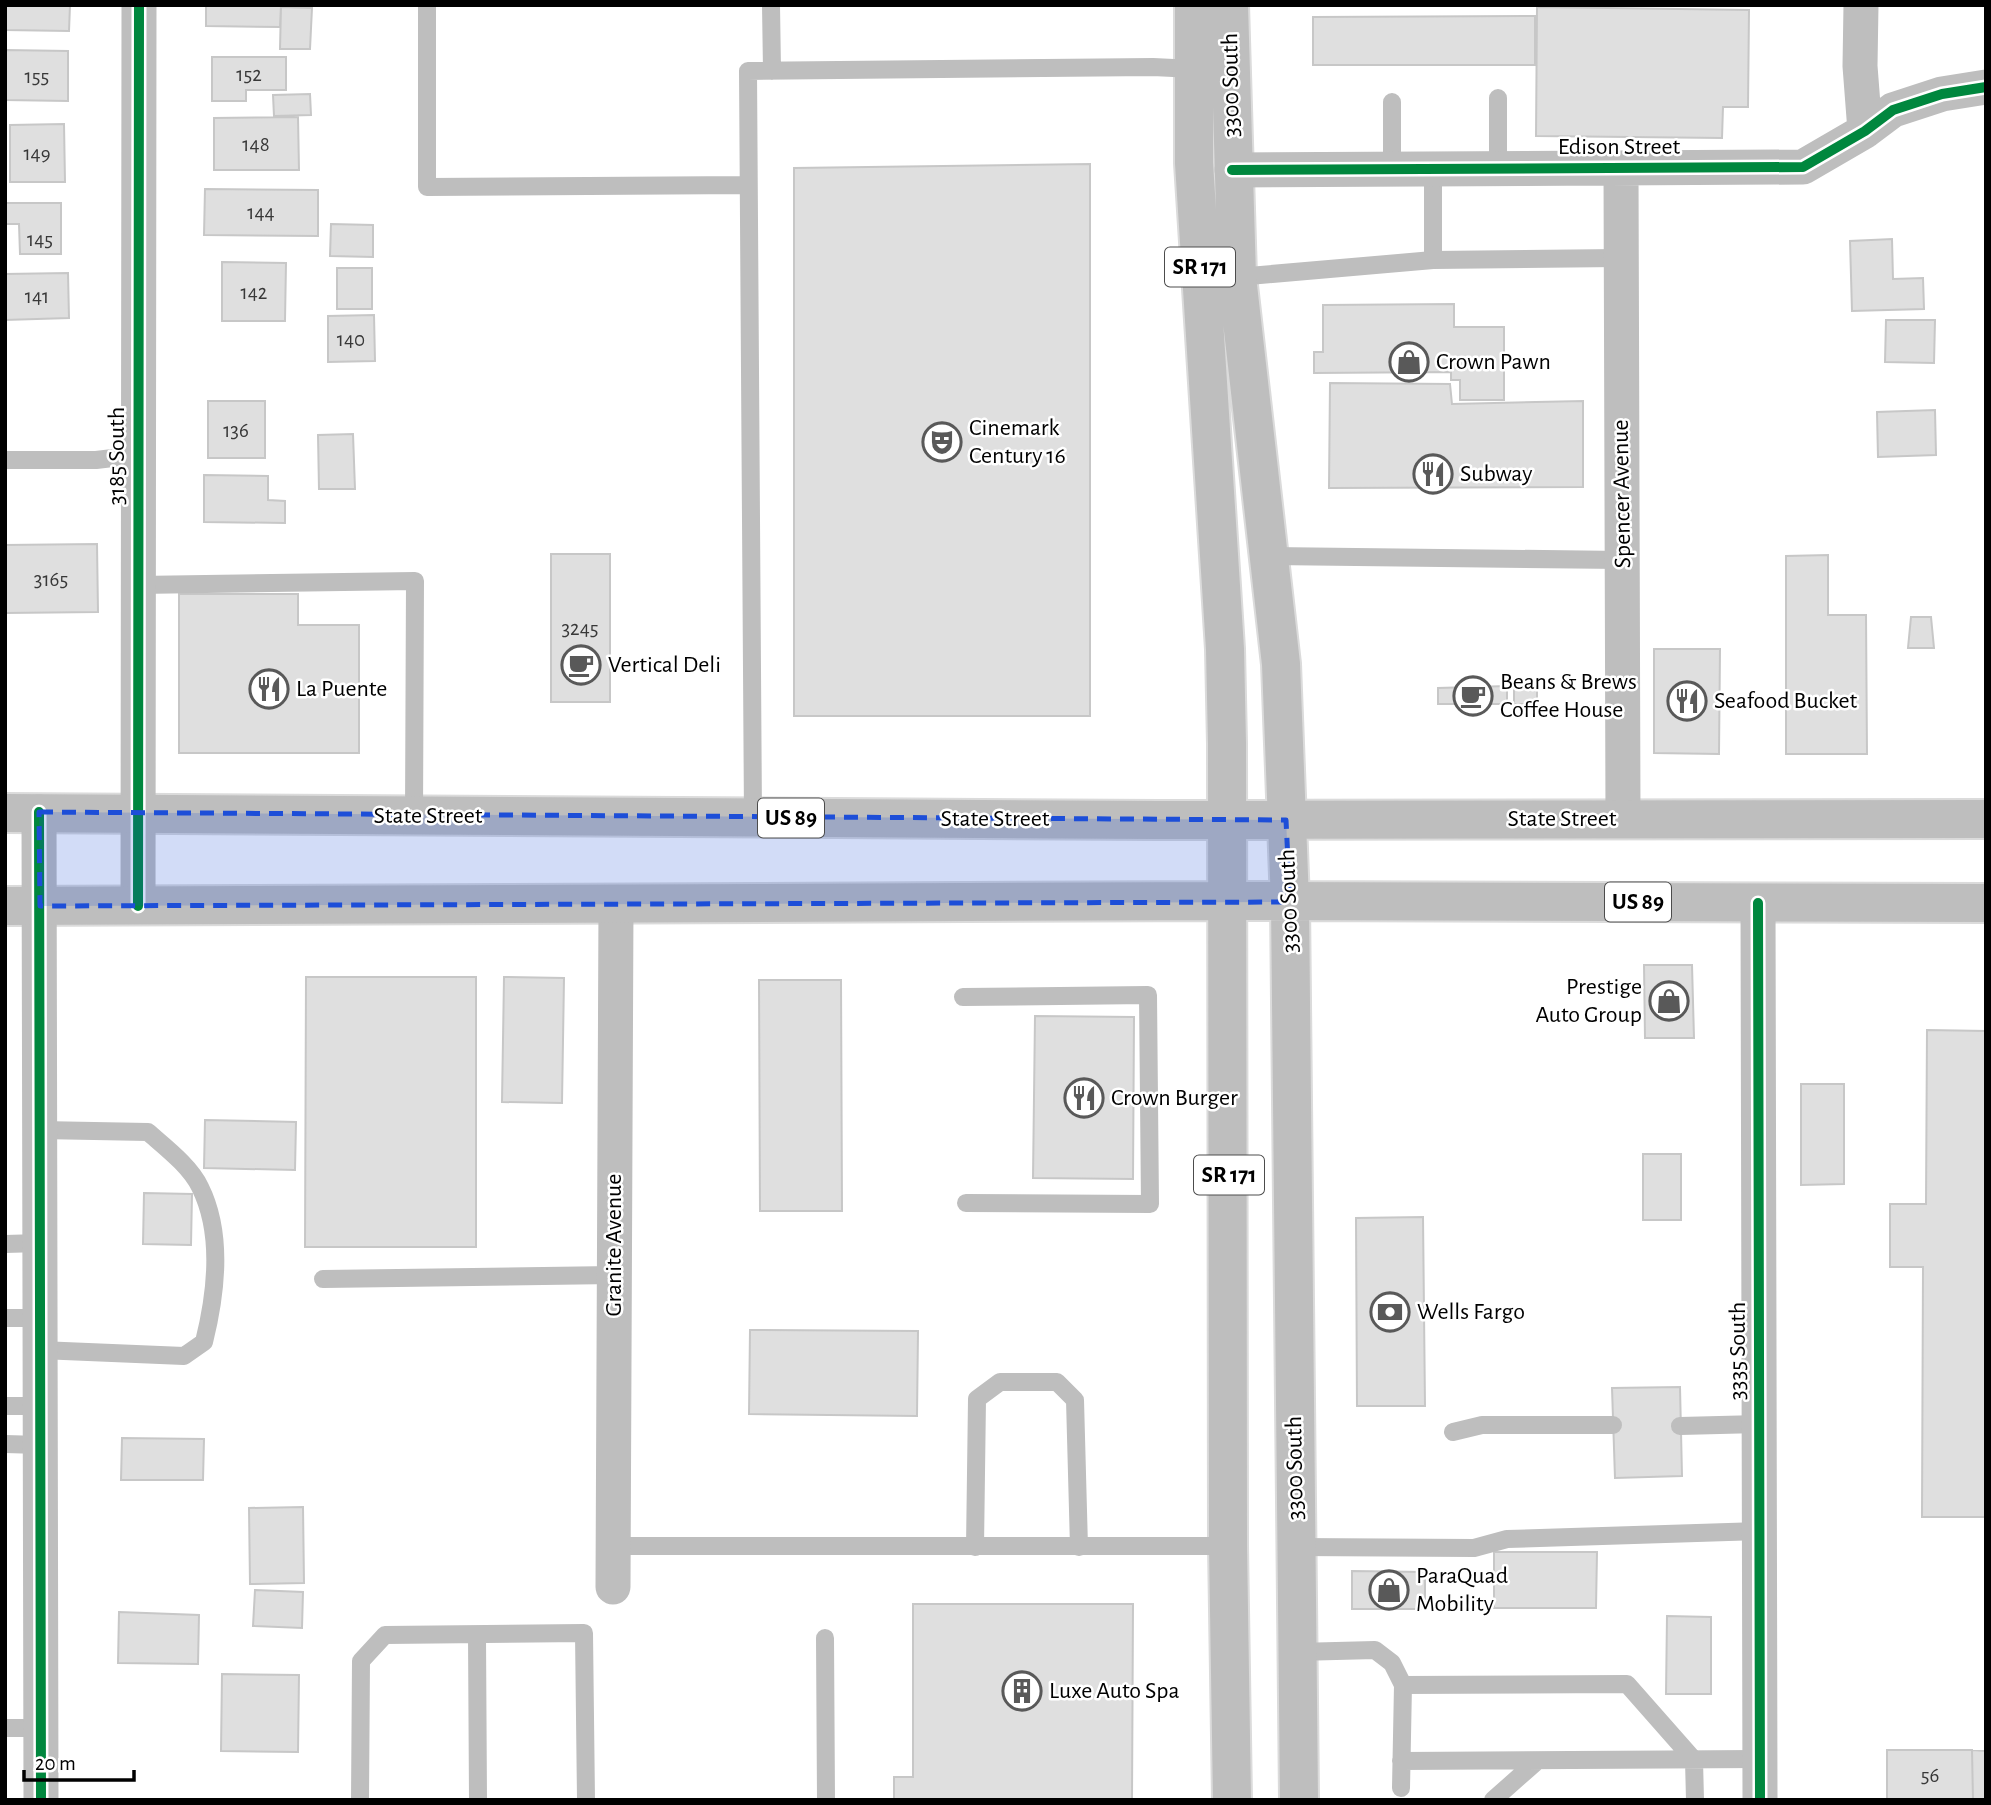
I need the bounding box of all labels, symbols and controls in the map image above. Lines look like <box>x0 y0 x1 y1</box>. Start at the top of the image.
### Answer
street label: 3300 South <box>1218 33 1244 137</box>
house number: 152 <box>236 64 262 85</box>
house number: 155 <box>25 66 49 87</box>
house number: 148 <box>242 134 270 155</box>
street label: Edison Street <box>1558 135 1681 159</box>
house number: 149 <box>23 143 51 164</box>
house number: 144 <box>247 202 275 223</box>
house number: 145 <box>27 229 53 250</box>
road number: SR 171 <box>1165 248 1235 286</box>
house number: 142 <box>241 282 267 303</box>
house number: 141 <box>25 286 49 307</box>
house number: 140 <box>337 329 365 350</box>
shop icon: Crown Pawn <box>1388 341 1430 383</box>
place label: Crown Pawn <box>1436 350 1551 374</box>
street label: 3185 South <box>105 407 129 505</box>
place label: Cinemark Century 16 <box>969 416 1066 468</box>
street label: Spencer Avenue <box>1609 419 1635 569</box>
house number: 136 <box>223 420 249 441</box>
theatre icon: Cinemark Century 16 <box>921 421 963 463</box>
restaurant icon: Subway <box>1412 453 1454 495</box>
place label: Subway <box>1460 462 1532 486</box>
house number: 3165 <box>34 569 68 590</box>
house number: 3245 <box>561 618 599 639</box>
cafe icon: Vertical Deli <box>560 644 602 686</box>
place label: Vertical Deli <box>608 653 721 677</box>
restaurant icon: La Puente <box>248 668 290 710</box>
place label: Beans & Brews Coffee House <box>1500 670 1637 722</box>
cafe icon: Beans & Brews Coffee House <box>1452 675 1494 717</box>
place label: La Puente <box>296 677 387 701</box>
restaurant icon: Seafood Bucket <box>1666 680 1708 722</box>
place label: Seafood Bucket <box>1714 689 1858 713</box>
road number: US 89 <box>758 798 824 838</box>
street label: State Street <box>374 804 483 828</box>
street label: State Street <box>941 807 1050 831</box>
street label: State Street <box>1508 807 1617 831</box>
street label: 3300 South <box>1275 849 1303 953</box>
road number: US 89 <box>1605 882 1671 922</box>
place label: Prestige Auto Group <box>1535 975 1642 1027</box>
shop icon: Prestige Auto Group <box>1648 980 1690 1022</box>
restaurant icon: Crown Burger <box>1063 1077 1105 1119</box>
place label: Crown Burger <box>1111 1086 1238 1110</box>
road number: SR 171 <box>1194 1156 1264 1194</box>
street label: Granite Avenue <box>602 1174 626 1316</box>
bank icon: Wells Fargo <box>1369 1291 1411 1333</box>
place label: Wells Fargo <box>1417 1300 1525 1324</box>
street label: 3335 South <box>1726 1302 1750 1400</box>
street label: 3300 South <box>1282 1416 1308 1520</box>
place label: ParaQuad Mobility <box>1416 1564 1508 1616</box>
shop icon: ParaQuad Mobility <box>1368 1569 1410 1611</box>
building icon: Luxe Auto Spa <box>1001 1670 1043 1712</box>
place label: Luxe Auto Spa <box>1049 1679 1180 1703</box>
scale bar <box>24 1738 135 1782</box>
text: 20 m <box>35 1753 76 1774</box>
house number: 56 <box>1921 1765 1939 1786</box>

